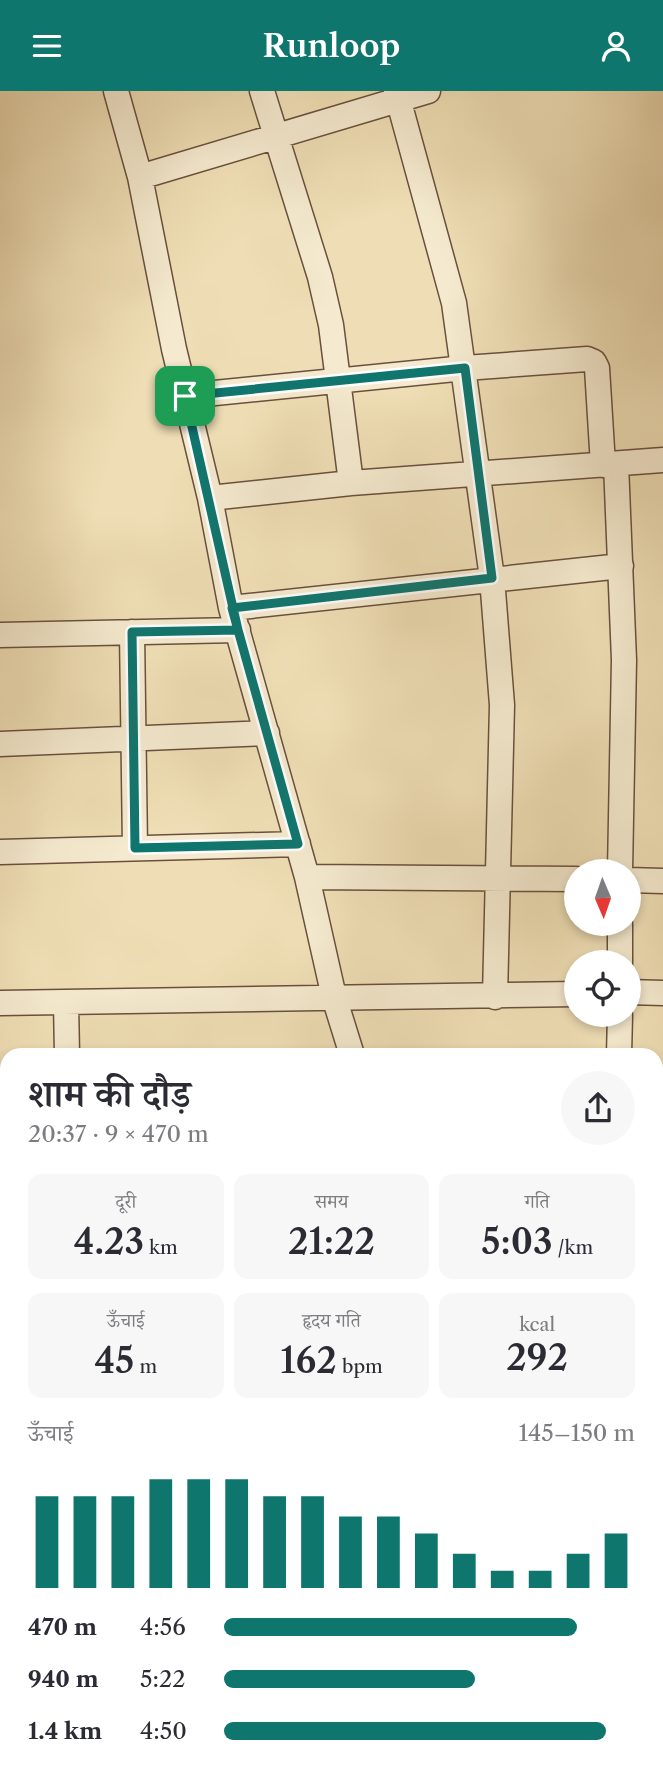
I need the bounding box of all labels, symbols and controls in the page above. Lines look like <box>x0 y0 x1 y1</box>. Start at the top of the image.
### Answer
text: Runloop <box>263 26 400 65</box>
icon: menu <box>28 27 66 65</box>
icon: person <box>597 27 635 65</box>
pin <box>155 366 215 426</box>
icon: arrive <box>166 377 204 415</box>
north arrow <box>564 859 640 936</box>
map controls <box>564 859 641 1027</box>
button: locate <box>564 950 641 1027</box>
text: शाम की दौड़ <box>28 1070 191 1117</box>
button: share <box>561 1071 635 1145</box>
text: 20:37 · 9 × 470 m <box>28 1120 209 1148</box>
text: दूरी <box>116 1190 136 1213</box>
text: समय <box>315 1190 348 1213</box>
text: गति <box>525 1190 550 1213</box>
text: 4.23 <box>74 1220 144 1263</box>
text: 21:22 <box>288 1220 375 1263</box>
text: 5:03 <box>481 1220 553 1263</box>
text: km <box>144 1236 178 1259</box>
text: /km <box>553 1236 593 1259</box>
text: ऊँचाई <box>107 1309 145 1332</box>
text: हृदय गति <box>302 1309 361 1332</box>
text: kcal <box>519 1313 555 1336</box>
text: 292 <box>506 1336 568 1379</box>
text: 45 <box>95 1339 134 1382</box>
text: 162 <box>280 1339 337 1382</box>
text: m <box>134 1355 157 1378</box>
text: bpm <box>337 1355 383 1378</box>
text: ऊँचाई <box>28 1419 73 1447</box>
text: 145–150 m <box>518 1419 635 1447</box>
text: 470 m <box>28 1613 97 1641</box>
text: 4:56 <box>140 1613 186 1641</box>
text: 940 m <box>28 1665 99 1693</box>
text: 5:22 <box>140 1665 185 1693</box>
text: 1.4 km <box>28 1717 102 1745</box>
text: 4:50 <box>140 1717 187 1745</box>

